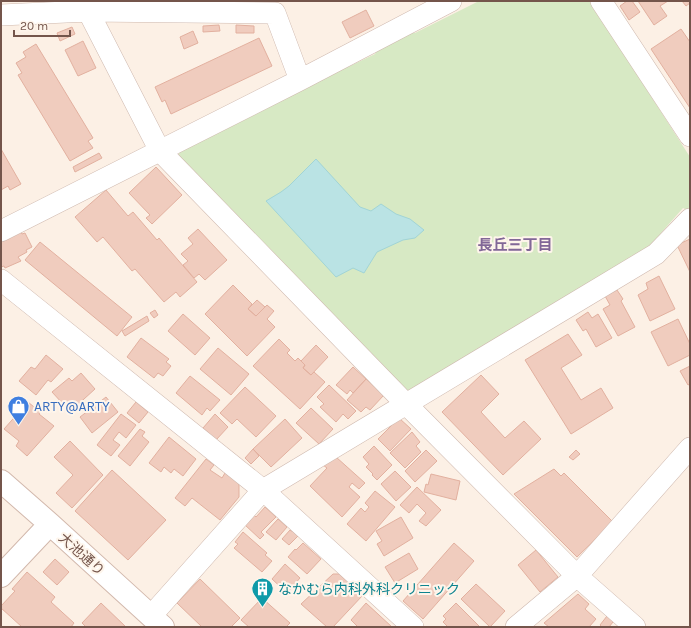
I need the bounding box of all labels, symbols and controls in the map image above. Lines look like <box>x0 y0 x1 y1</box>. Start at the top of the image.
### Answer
scale bar <box>14 12 70 38</box>
text: 20 m <box>20 19 48 33</box>
district label: 長丘三丁目 <box>477 236 553 254</box>
shop icon: ARTY@ARTY <box>6 393 32 426</box>
place label: ARTY@ARTY <box>34 398 110 415</box>
street label: 大池通り <box>55 529 108 579</box>
building icon: なかむら内科外科クリニック <box>250 576 276 609</box>
place label: なかむら内科外科クリニック <box>278 581 460 598</box>

